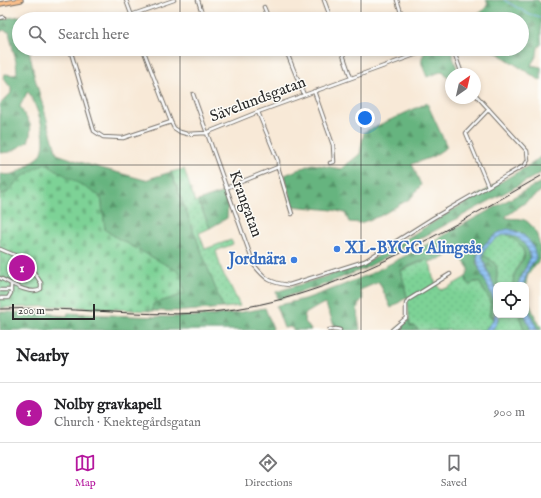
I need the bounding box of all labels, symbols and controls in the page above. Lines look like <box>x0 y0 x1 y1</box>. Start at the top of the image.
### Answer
search box <box>12 12 529 56</box>
icon: search <box>26 23 48 45</box>
text: Search here <box>58 25 129 44</box>
north arrow <box>445 68 481 104</box>
street label: Sävelundsgatan <box>207 72 309 127</box>
your location <box>355 108 375 128</box>
street label: Krangatan <box>224 168 266 240</box>
place label: XL-BYGG Alingsås <box>344 239 482 259</box>
marker: XL-BYGG Alingsås <box>332 244 342 254</box>
place label: Jordnära <box>227 250 287 270</box>
pin: 1 <box>9 253 35 283</box>
marker: Jordnära <box>289 255 299 265</box>
map controls <box>493 282 529 318</box>
button: locate <box>493 282 529 318</box>
scale bar <box>12 302 95 321</box>
text: 200 m <box>18 304 45 318</box>
text: Nearby <box>16 346 69 367</box>
text: Nolby gravkapell <box>54 395 161 414</box>
text: 1 <box>27 404 31 421</box>
text: 900 m <box>494 404 525 421</box>
text: Church · Knektegårdsgatan <box>54 414 201 431</box>
tab: Map <box>74 452 96 490</box>
tab: Directions <box>245 452 292 490</box>
tab: Saved <box>441 452 467 490</box>

